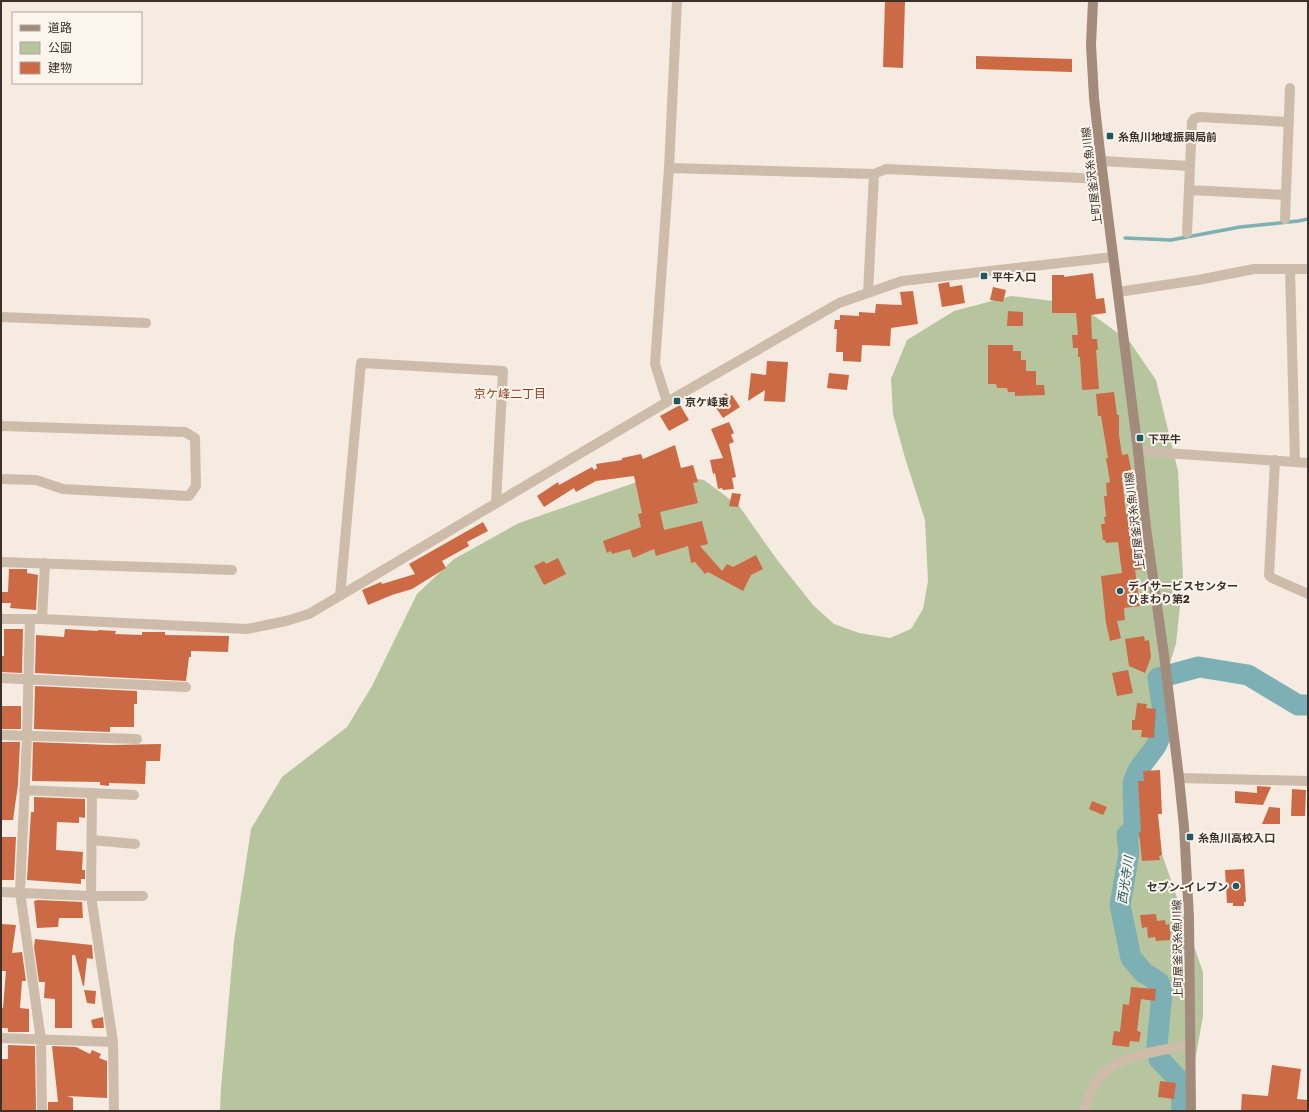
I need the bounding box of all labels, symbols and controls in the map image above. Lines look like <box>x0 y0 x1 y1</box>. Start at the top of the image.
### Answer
legend <box>12 12 142 84</box>
text: 道路 <box>48 20 72 35</box>
text: 公園 <box>48 40 72 55</box>
text: 建物 <box>48 60 72 75</box>
street label: 上町屋釜沢糸魚川線 <box>1079 126 1103 226</box>
place label: 糸魚川地域振興局前 <box>1118 130 1217 143</box>
marker: 糸魚川地域振興局前 <box>1105 131 1115 141</box>
place label: 平牛入口 <box>992 270 1036 283</box>
marker: 平牛入口 <box>979 271 989 281</box>
district label: 京ケ峰二丁目 <box>474 386 546 401</box>
place label: 京ケ峰東 <box>685 395 729 408</box>
marker: 京ケ峰東 <box>672 396 682 406</box>
place label: 下平牛 <box>1148 432 1181 445</box>
marker: 下平牛 <box>1135 433 1145 443</box>
street label: 上町屋釜沢糸魚川線 <box>1122 471 1146 571</box>
place label: デイサービスセンター ひまわり第2 <box>1128 579 1238 605</box>
marker: デイサービスセンター ひまわり第2 <box>1115 586 1125 596</box>
place label: 糸魚川高校入口 <box>1198 831 1275 844</box>
marker: 糸魚川高校入口 <box>1185 832 1195 842</box>
water label: 西光寺川 <box>1114 853 1136 905</box>
place label: セブン-イレブン <box>1147 880 1228 893</box>
marker: セブン-イレブン <box>1231 881 1241 891</box>
street label: 上町屋釜沢糸魚川線 <box>1170 899 1184 999</box>

